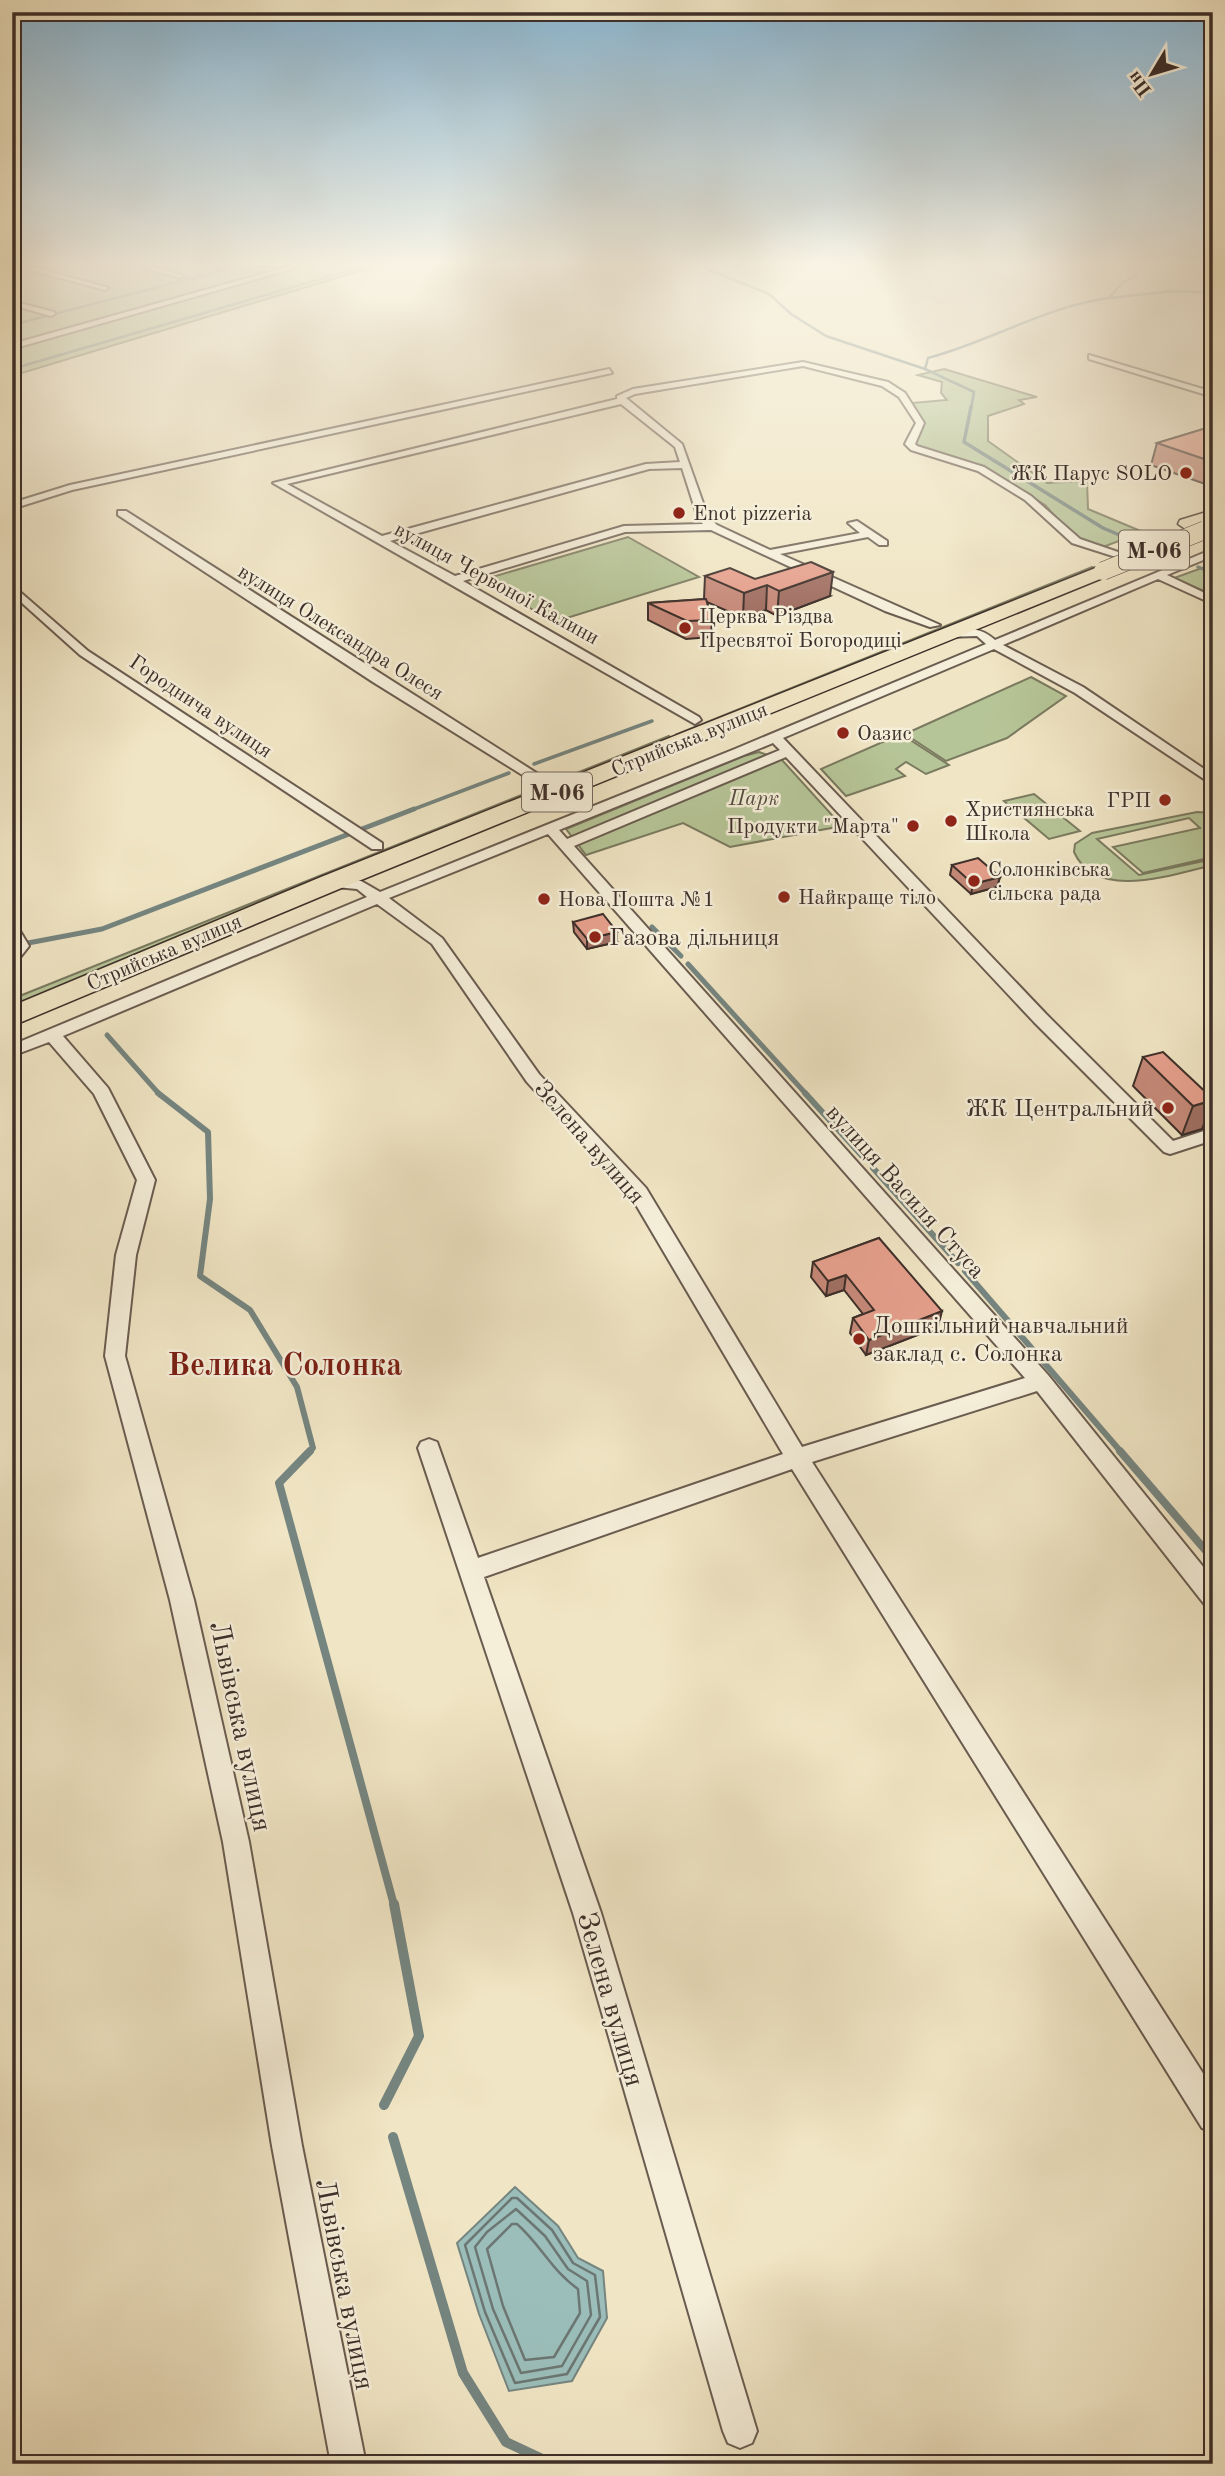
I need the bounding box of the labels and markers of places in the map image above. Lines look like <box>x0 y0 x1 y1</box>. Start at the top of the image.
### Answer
place label: ЖК Парус SOLO <box>1011 464 1172 485</box>
marker: ЖК Парус SOLO <box>1178 465 1194 481</box>
place label: Enot pizzeria <box>693 504 812 525</box>
marker: Enot pizzeria <box>671 505 687 521</box>
place label: Церква Різдва Пресвятої Богородиці <box>699 607 902 652</box>
marker: Церква Різдва Пресвятої Богородиці <box>677 620 693 636</box>
place label: Оазис <box>857 724 912 745</box>
marker: Оазис <box>835 725 851 741</box>
place label: ГРП <box>1107 791 1151 812</box>
marker: ГРП <box>1157 792 1173 808</box>
place label: Християнська Школа <box>965 800 1095 845</box>
marker: Християнська Школа <box>943 813 959 829</box>
place label: Продукти "Марта" <box>727 817 899 838</box>
marker: Продукти "Марта" <box>905 818 921 834</box>
place label: Солонківська сільска рада <box>988 860 1110 905</box>
marker: Солонківська сільска рада <box>966 873 982 889</box>
place label: Найкраще тіло <box>798 888 936 909</box>
marker: Найкраще тіло <box>776 889 792 905</box>
place label: Нова Пошта №1 <box>558 890 715 911</box>
marker: Нова Пошта №1 <box>536 891 552 907</box>
place label: Газова дільниця <box>609 927 780 951</box>
marker: Газова дільниця <box>587 929 603 945</box>
place label: ЖК Центральний <box>966 1098 1154 1122</box>
marker: ЖК Центральний <box>1160 1100 1176 1116</box>
place label: Дошкільний навчальний заклад с. Солонка <box>873 1315 1129 1367</box>
marker: Дошкільний навчальний заклад с. Солонка <box>851 1331 867 1347</box>

